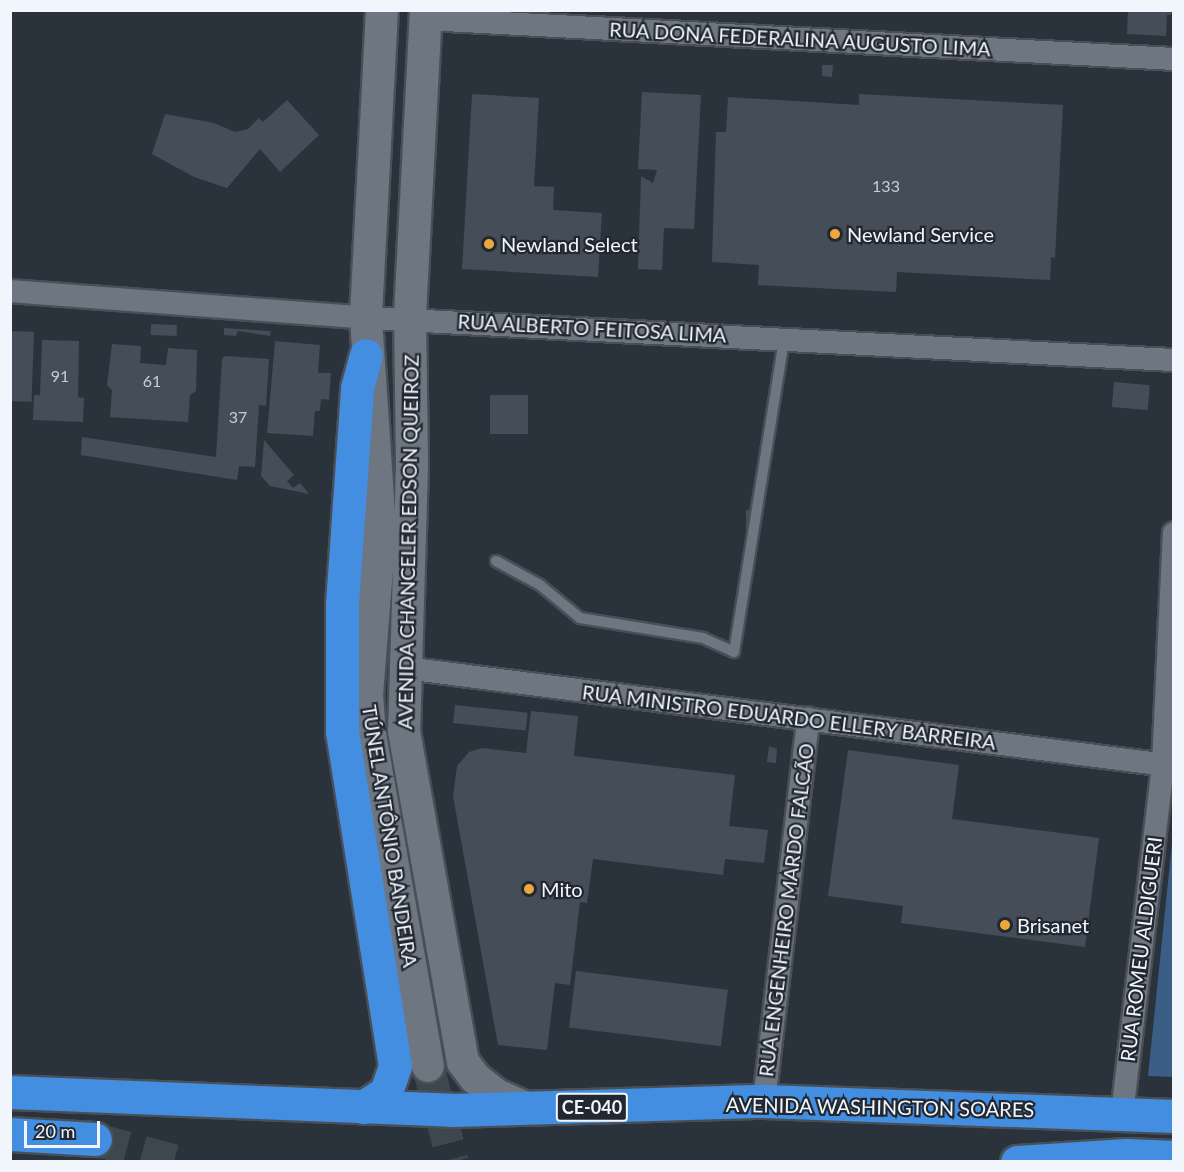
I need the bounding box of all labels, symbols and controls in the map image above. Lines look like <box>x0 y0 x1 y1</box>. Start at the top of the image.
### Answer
street label: RUA DONA FEDERALINA AUGUSTO LIMA <box>607 17 993 61</box>
house number: 133 <box>872 176 900 196</box>
place label: Newland Service <box>847 222 994 246</box>
marker: Newland Service <box>828 227 842 241</box>
place label: Newland Select <box>501 232 638 256</box>
marker: Newland Select <box>482 237 496 251</box>
street label: RUA ALBERTO FEITOSA LIMA <box>456 309 728 347</box>
street label: AVENIDA CHANCELER EDSON QUEIROZ <box>393 354 423 730</box>
house number: 91 <box>51 366 69 386</box>
house number: 61 <box>143 371 161 391</box>
house number: 37 <box>229 407 247 427</box>
street label: RUA MINISTRO EDUARDO ELLERY BARREIRA <box>580 680 998 754</box>
street label: TÚNEL ANTÔNIO BANDEIRA <box>357 702 423 970</box>
street label: RUA ENGENHEIRO MARDO FALCÃO <box>754 742 818 1078</box>
street label: RUA ROMEU ALDIGUERI <box>1115 835 1167 1063</box>
place label: Mito <box>541 877 583 901</box>
marker: Mito <box>522 882 536 896</box>
place label: Brisanet <box>1017 913 1089 937</box>
marker: Brisanet <box>998 918 1012 932</box>
road number: CE-040 <box>554 1092 630 1122</box>
street label: AVENIDA WASHINGTON SOARES <box>725 1092 1035 1122</box>
scale bar <box>27 1109 104 1147</box>
text: 20 m <box>35 1120 75 1142</box>

